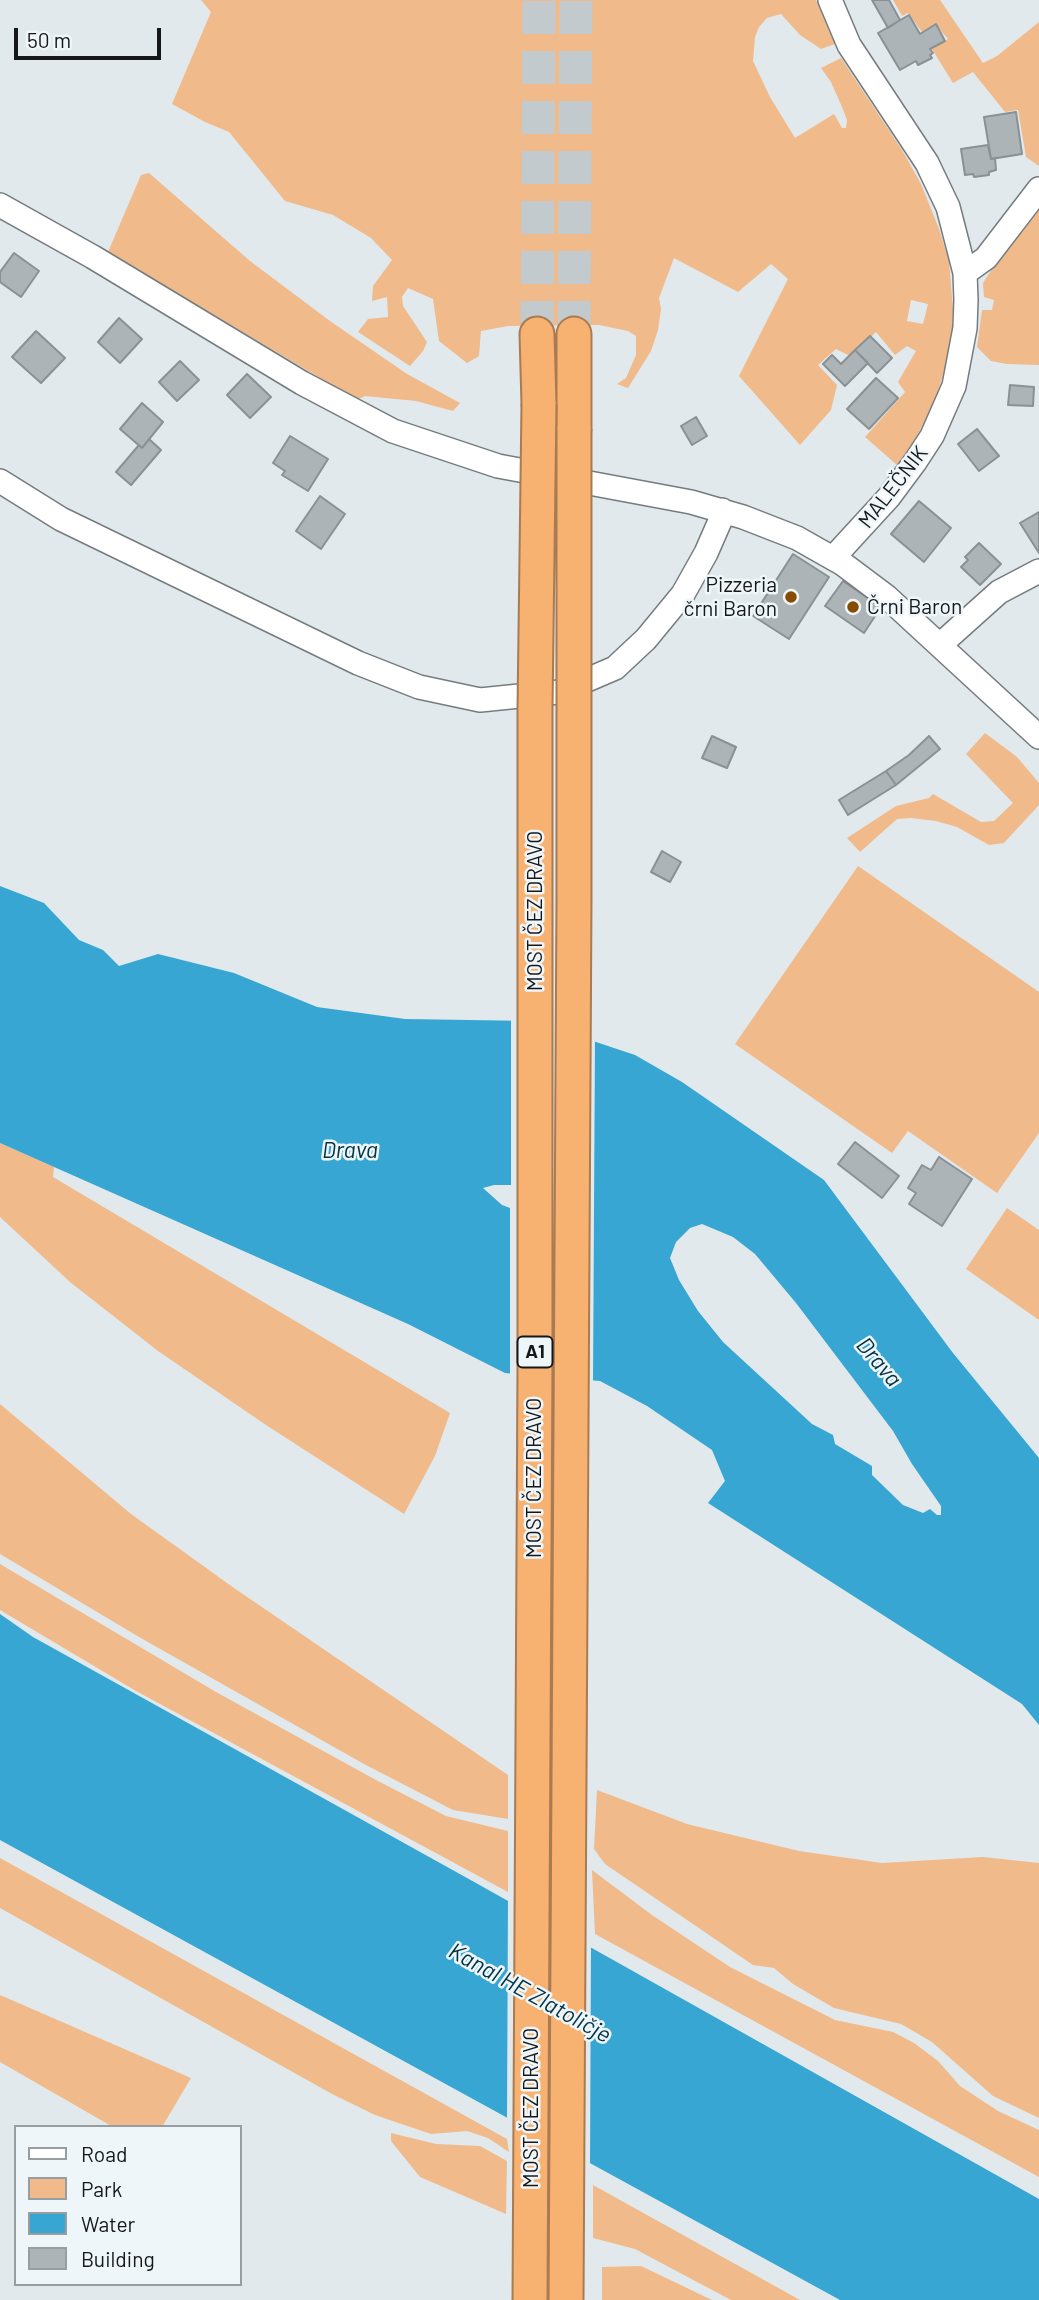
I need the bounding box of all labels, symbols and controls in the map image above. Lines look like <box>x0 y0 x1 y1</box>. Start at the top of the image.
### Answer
scale bar <box>18 14 164 58</box>
text: 50 m <box>27 27 71 52</box>
street label: MALEČNIK <box>853 441 933 533</box>
place label: Pizzeria črni Baron <box>683 572 777 622</box>
marker: Pizzeria črni Baron <box>783 589 799 605</box>
place label: Črni Baron <box>867 594 962 620</box>
marker: Črni Baron <box>845 599 861 615</box>
street label: MOST ČEZ DRAVO <box>522 831 548 991</box>
water label: Drava <box>322 1136 378 1164</box>
water label: Drava <box>850 1332 908 1392</box>
road number: A1 <box>518 1336 552 1368</box>
street label: MOST ČEZ DRAVO <box>521 1398 547 1558</box>
water label: Kanal HE Zlatoličje <box>444 1937 616 2049</box>
street label: MOST ČEZ DRAVO <box>518 2028 544 2188</box>
legend <box>14 2125 242 2286</box>
text: Road <box>81 2141 127 2166</box>
text: Park <box>81 2176 122 2201</box>
text: Water <box>81 2211 135 2236</box>
text: Building <box>81 2246 155 2271</box>

